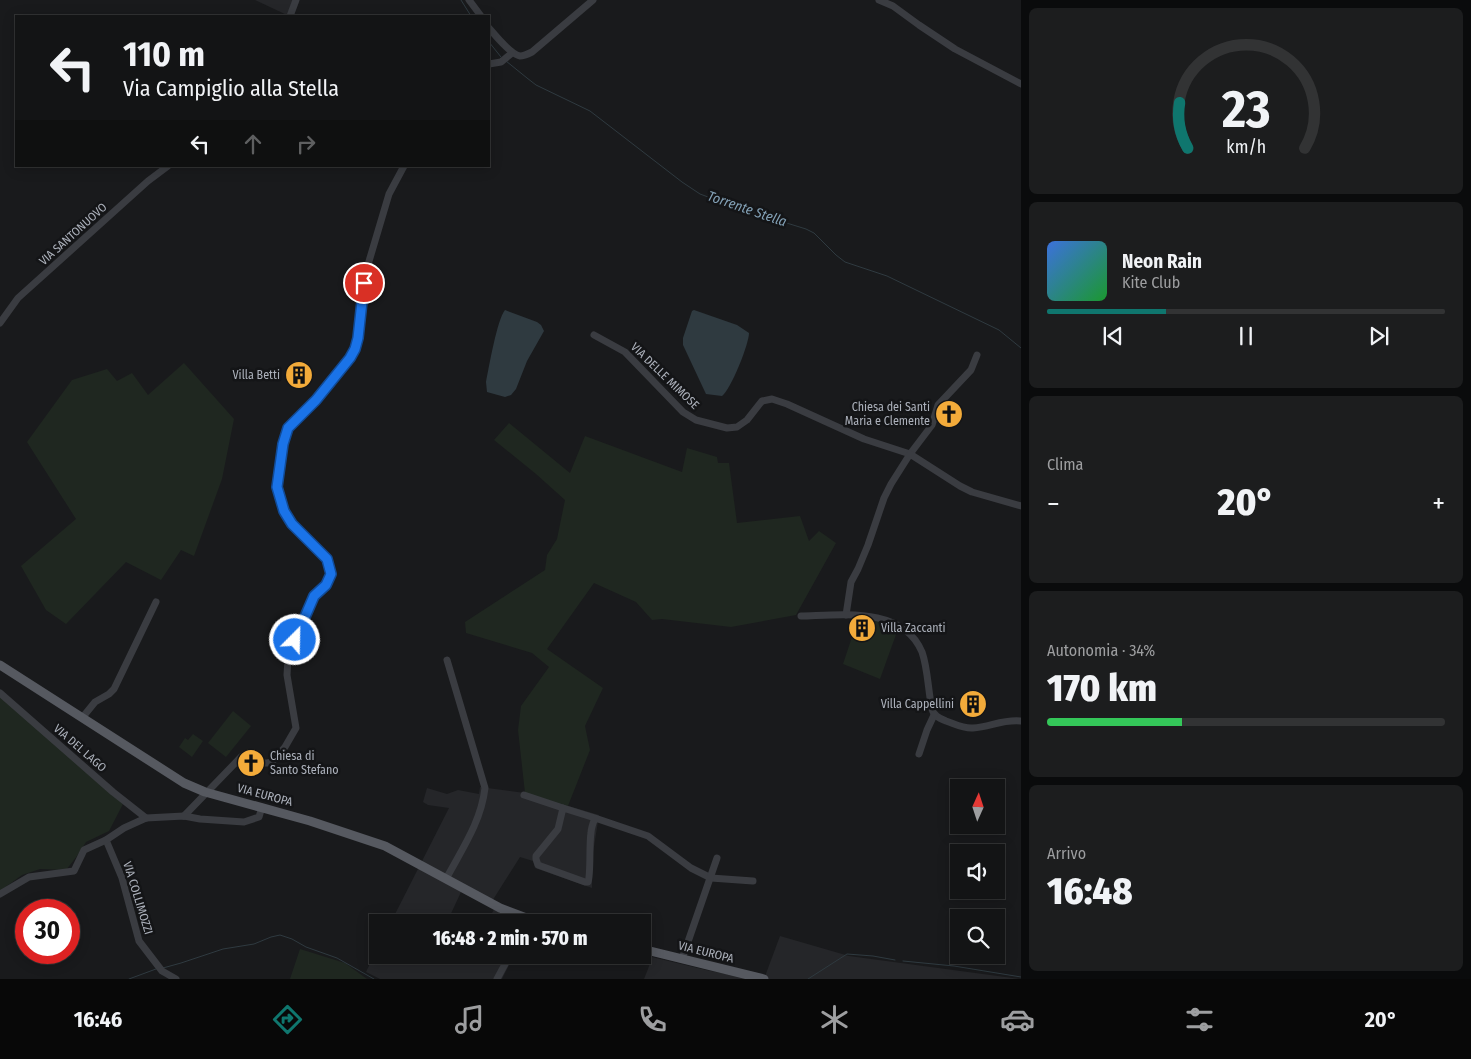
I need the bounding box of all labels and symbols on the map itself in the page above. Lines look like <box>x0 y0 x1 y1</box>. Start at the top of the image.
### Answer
water label: Torrente Stella <box>705 187 789 231</box>
street label: VIA SANTONUOVO <box>36 200 110 268</box>
pin <box>343 262 385 304</box>
street label: VIA DELLE MIMOSE <box>628 340 702 412</box>
building icon: Villa Betti <box>284 360 314 390</box>
place label: Villa Betti <box>233 368 280 382</box>
church icon: Chiesa dei Santi Maria e Clemente <box>934 399 964 429</box>
place label: Chiesa dei Santi Maria e Clemente <box>845 400 930 428</box>
position arrow <box>268 613 320 665</box>
building icon: Villa Zaccanti <box>847 613 877 643</box>
place label: Villa Zaccanti <box>881 621 946 635</box>
building icon: Villa Cappellini <box>958 689 988 719</box>
place label: Villa Cappellini <box>881 697 954 711</box>
street label: VIA DEL LAGO <box>51 721 109 775</box>
church icon: Chiesa di Santo Stefano <box>236 748 266 778</box>
place label: Chiesa di Santo Stefano <box>270 749 339 777</box>
north arrow <box>950 779 1005 834</box>
street label: VIA EUROPA <box>236 781 295 809</box>
street label: VIA COLLIMOZZI <box>120 860 156 936</box>
speed limit sign: 30 <box>15 899 80 964</box>
street label: VIA EUROPA <box>677 938 736 966</box>

